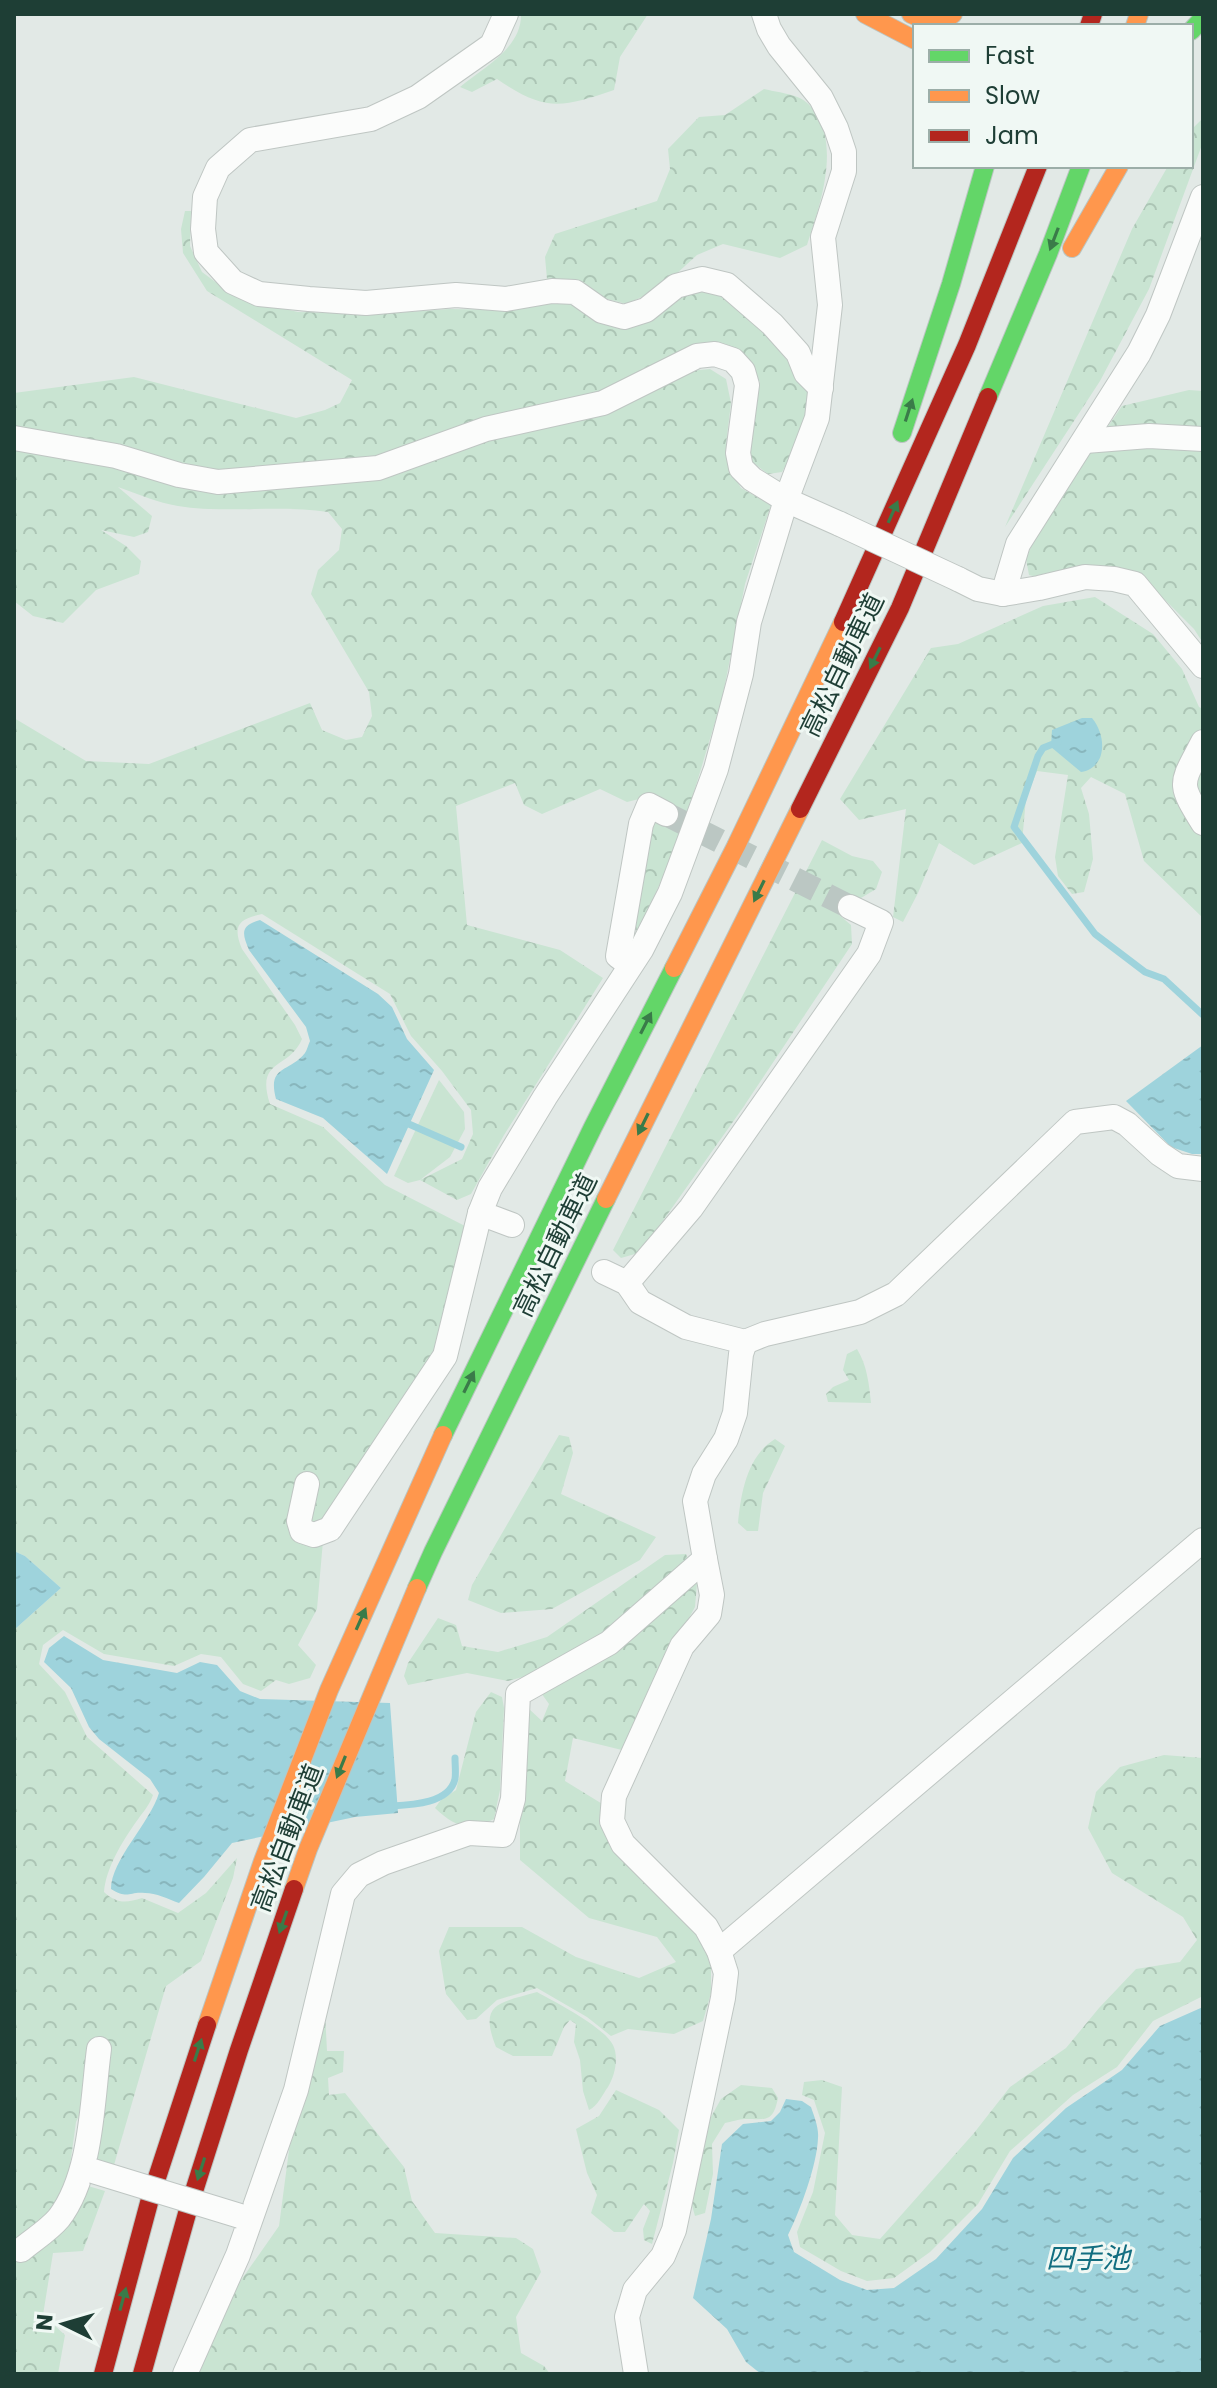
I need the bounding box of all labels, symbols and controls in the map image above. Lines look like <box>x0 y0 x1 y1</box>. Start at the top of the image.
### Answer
legend <box>913 24 1193 168</box>
text: Fast <box>985 39 1035 72</box>
text: Slow <box>985 79 1040 112</box>
text: Jam <box>985 119 1039 152</box>
one-way arrow <box>1047 227 1060 251</box>
one-way arrow <box>904 397 916 421</box>
one-way arrow <box>886 500 900 524</box>
street label: 高松自動車道 <box>792 587 892 743</box>
one-way arrow <box>868 647 882 670</box>
one-way arrow <box>753 880 766 903</box>
one-way arrow <box>639 1012 653 1035</box>
one-way arrow <box>637 1112 650 1135</box>
street label: 高松自動車道 <box>505 1167 605 1323</box>
one-way arrow <box>462 1370 476 1394</box>
one-way arrow <box>354 1607 368 1630</box>
one-way arrow <box>335 1755 348 1779</box>
street label: 高松自動車道 <box>242 1759 332 1917</box>
one-way arrow <box>276 1911 289 1935</box>
one-way arrow <box>193 2038 205 2062</box>
one-way arrow <box>194 2157 207 2181</box>
water label: 四手池 <box>1046 2239 1133 2278</box>
north arrow <box>24 2284 104 2364</box>
one-way arrow <box>117 2286 130 2310</box>
text: N <box>28 2313 61 2332</box>

